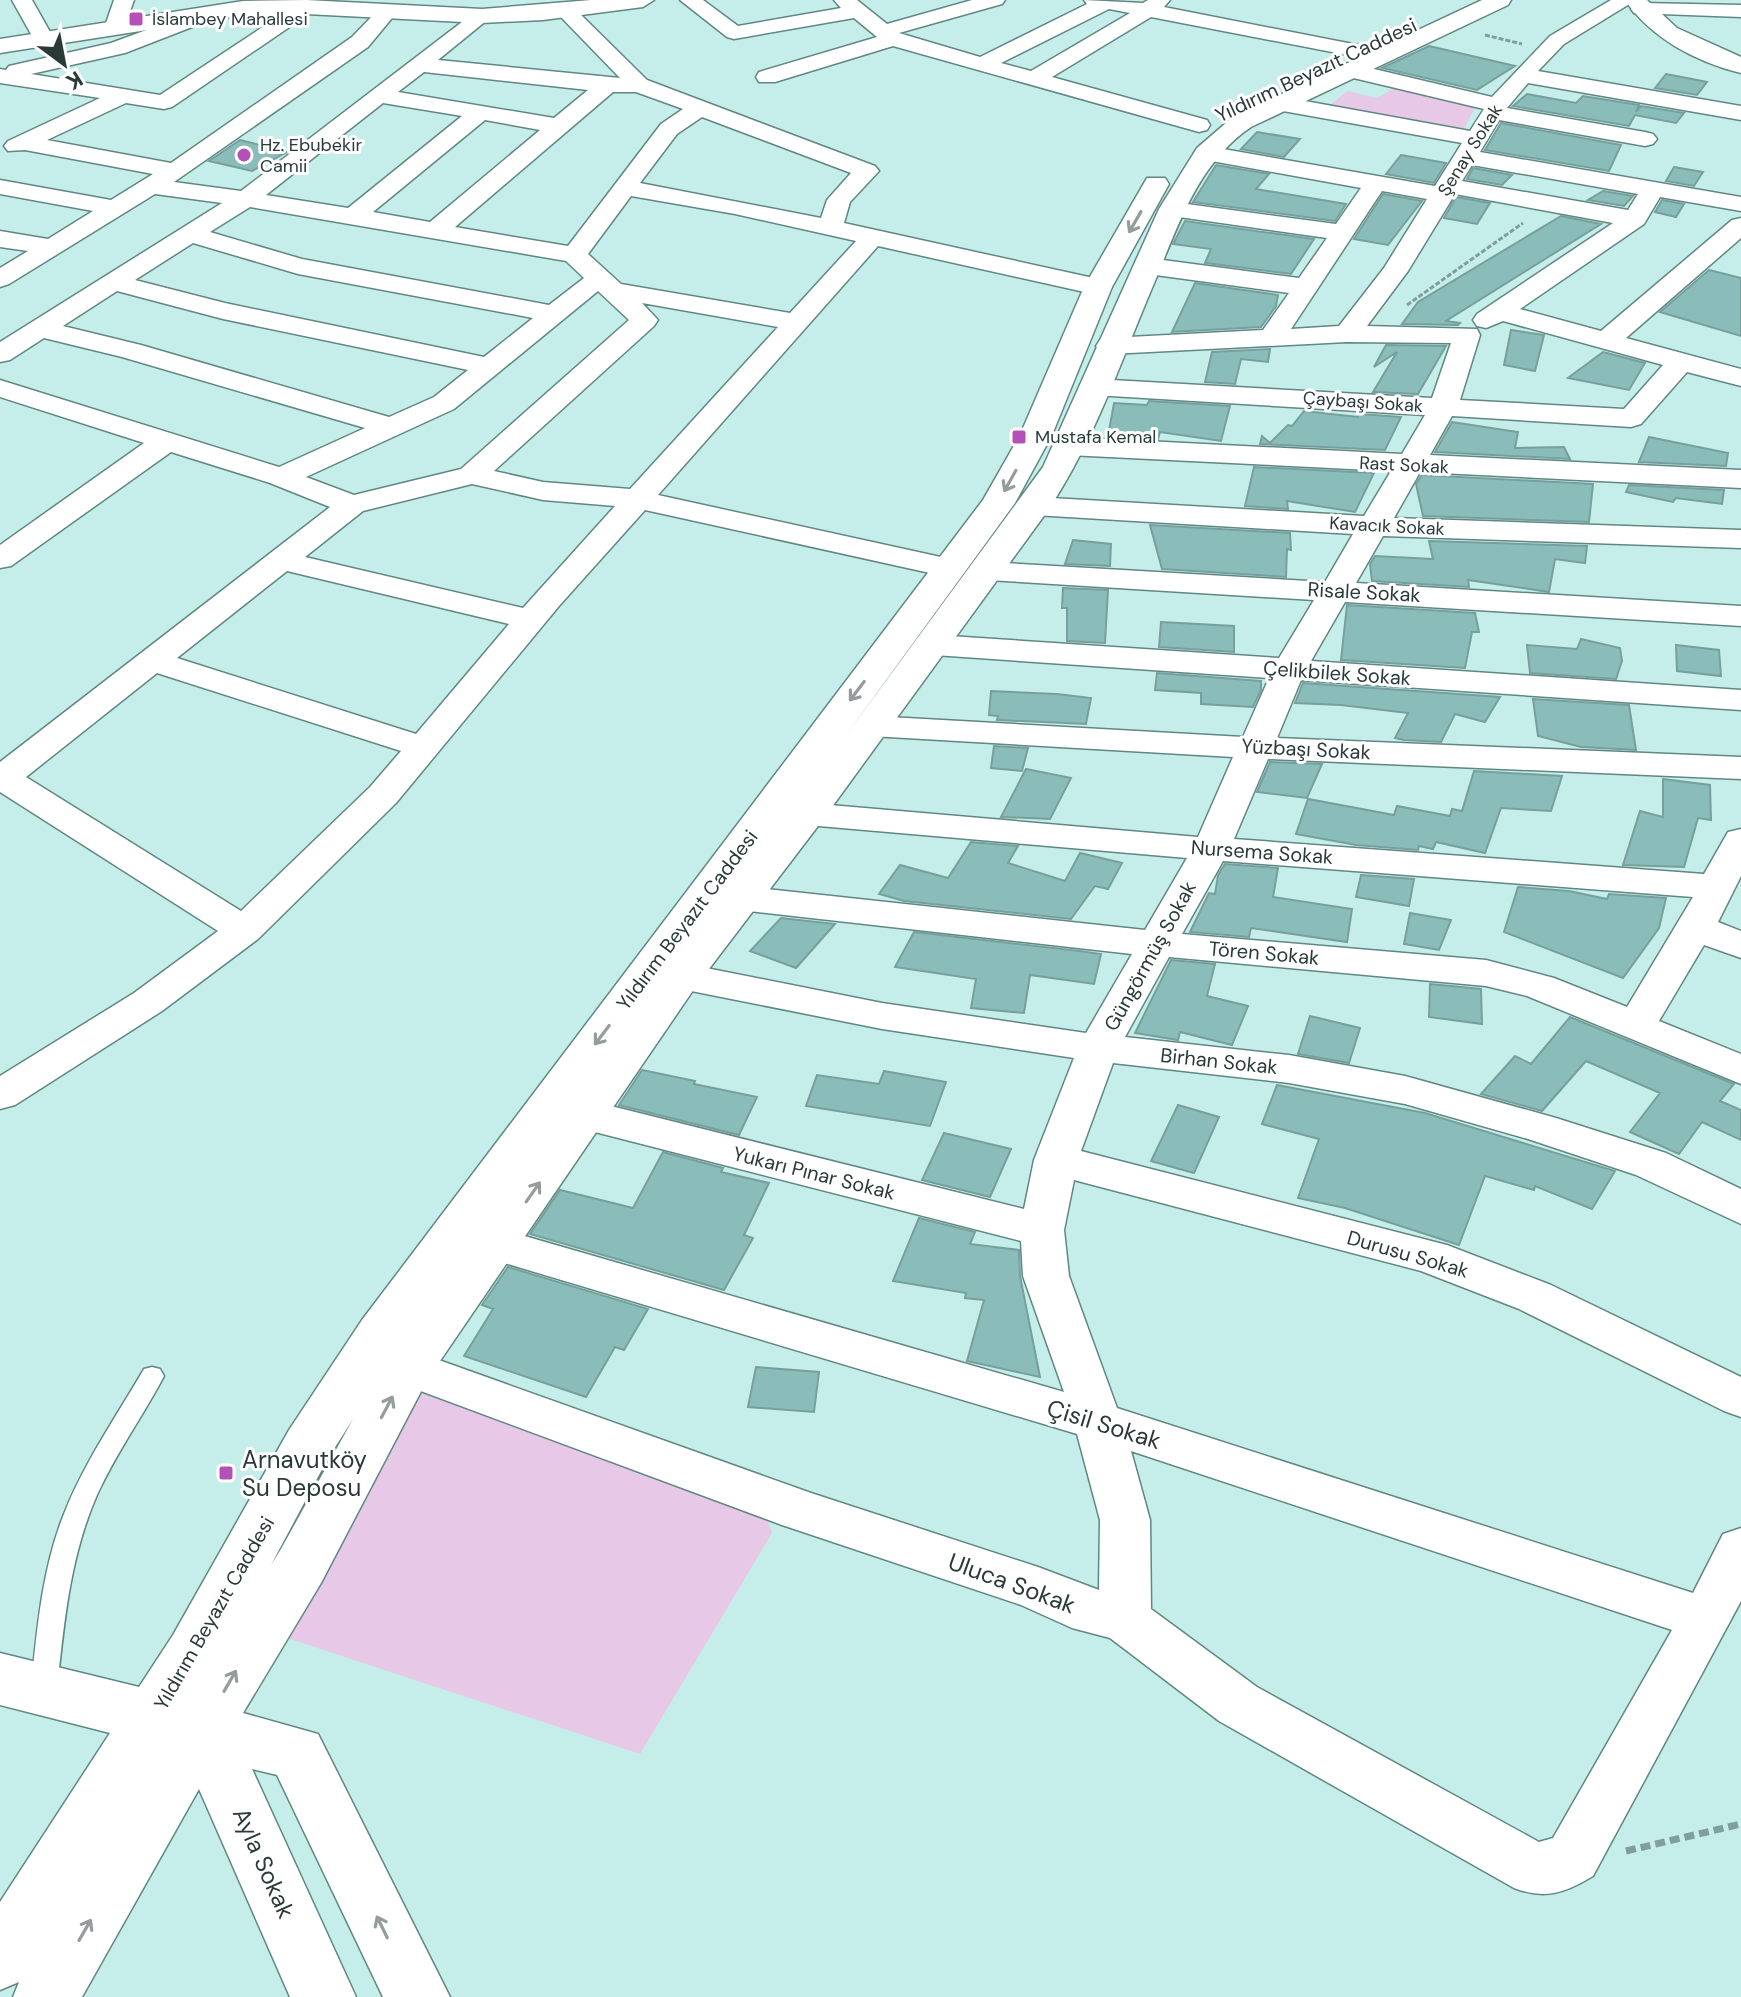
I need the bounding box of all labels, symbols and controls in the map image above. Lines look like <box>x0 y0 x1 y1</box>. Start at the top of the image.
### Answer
place label: İslambey Mahallesi <box>152 7 308 31</box>
marker: İslambey Mahallesi <box>127 10 145 28</box>
street label: Yıldırım Beyazıt Caddesi <box>1211 12 1421 128</box>
north arrow <box>24 24 104 104</box>
text: K <box>61 64 88 97</box>
street label: Şenay Sokak <box>1432 99 1508 201</box>
place label: Hz. Ebubekir Camii <box>260 133 362 178</box>
marker: Hz. Ebubekir Camii <box>235 146 253 164</box>
one-way arrow <box>1127 210 1143 233</box>
street label: Çaybaşı Sokak <box>1302 386 1424 418</box>
place label: Mustafa Kemal <box>1035 425 1156 449</box>
marker: Mustafa Kemal <box>1010 428 1028 446</box>
street label: Rast Sokak <box>1359 451 1449 479</box>
one-way arrow <box>1002 469 1018 492</box>
street label: Kavacık Sokak <box>1329 511 1445 541</box>
street label: Risale Sokak <box>1307 576 1421 608</box>
street label: Çelikbilek Sokak <box>1262 655 1412 691</box>
one-way arrow <box>848 679 865 701</box>
street label: Yüzbaşı Sokak <box>1241 733 1371 765</box>
street label: Yıldırım Beyazıt Caddesi <box>611 825 763 1015</box>
street label: Nursema Sokak <box>1190 834 1334 870</box>
street label: Güngörmüş Sokak <box>1098 877 1202 1035</box>
street label: Tören Sokak <box>1208 935 1320 971</box>
one-way arrow <box>594 1023 610 1045</box>
street label: Birhan Sokak <box>1159 1042 1279 1080</box>
street label: Yukarı Pınar Sokak <box>730 1140 898 1206</box>
one-way arrow <box>525 1182 541 1204</box>
street label: Durusu Sokak <box>1344 1224 1472 1284</box>
street label: Çisil Sokak <box>1043 1392 1165 1456</box>
one-way arrow <box>379 1396 395 1419</box>
place label: Arnavutköy Su Deposu <box>242 1444 367 1503</box>
marker: Arnavutköy Su Deposu <box>217 1464 235 1482</box>
street label: Yıldırım Beyazıt Caddesi <box>148 1511 280 1715</box>
street label: Uluca Sokak <box>944 1546 1080 1620</box>
one-way arrow <box>223 1669 238 1693</box>
street label: Ayla Sokak <box>226 1803 302 1923</box>
one-way arrow <box>374 1916 389 1939</box>
one-way arrow <box>78 1918 93 1942</box>

